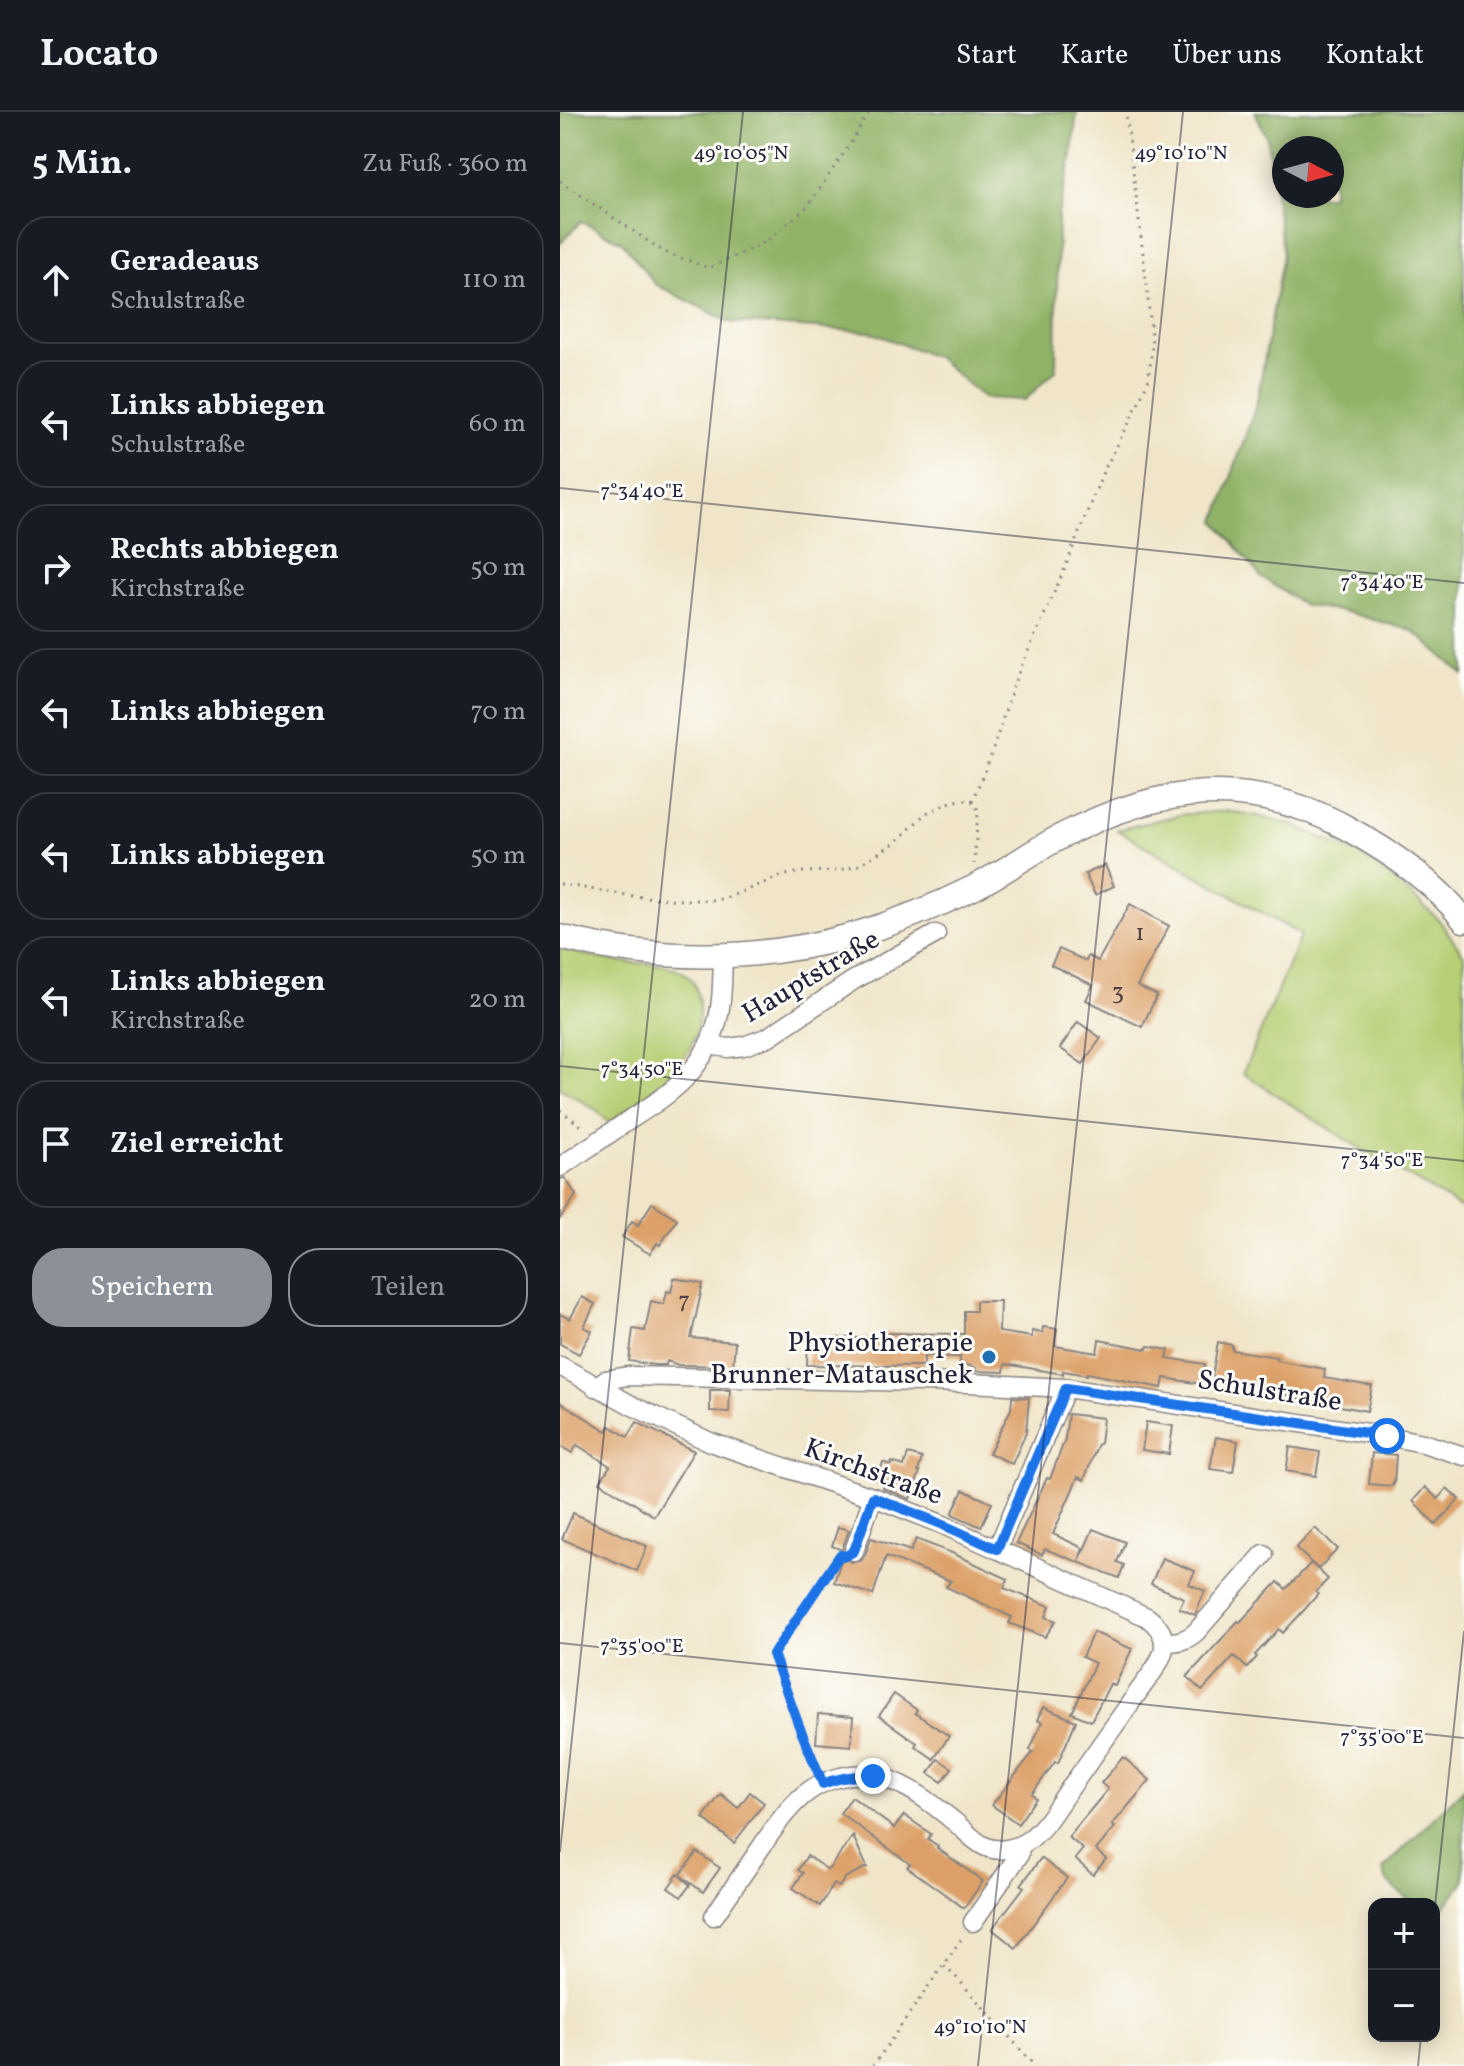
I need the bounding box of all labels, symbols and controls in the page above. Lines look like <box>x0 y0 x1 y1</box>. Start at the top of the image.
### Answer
text: Locato <box>40 29 158 82</box>
text: Start <box>956 36 1017 75</box>
text: Karte <box>1061 36 1128 75</box>
text: Über uns <box>1172 36 1282 75</box>
text: Kontakt <box>1326 36 1424 75</box>
north arrow <box>1272 136 1344 208</box>
text: 49°10'05"N <box>694 140 789 168</box>
text: 49°10'10"N <box>1134 140 1228 168</box>
text: 5 Min. <box>32 141 132 188</box>
text: Zu Fuß · 360 m <box>362 146 528 182</box>
text: Geradeaus <box>110 241 259 283</box>
icon: ahead <box>34 258 78 302</box>
text: 110 m <box>462 262 526 298</box>
text: Schulstraße <box>110 283 245 319</box>
text: Links abbiegen <box>110 385 326 427</box>
icon: left <box>34 402 78 446</box>
text: 60 m <box>469 406 526 442</box>
text: Schulstraße <box>110 427 245 463</box>
text: 7°34'40"E <box>600 478 684 506</box>
text: Rechts abbiegen <box>110 529 339 571</box>
icon: right <box>34 546 78 590</box>
text: 50 m <box>470 550 526 586</box>
text: 7°34'40"E <box>1340 569 1424 597</box>
text: Kirchstraße <box>110 571 245 607</box>
icon: left <box>34 690 78 734</box>
text: Links abbiegen <box>110 691 326 733</box>
text: 70 m <box>471 694 526 730</box>
icon: left <box>34 834 78 878</box>
text: Links abbiegen <box>110 835 326 877</box>
text: 50 m <box>470 838 526 874</box>
house number: 1 <box>1135 917 1145 951</box>
street label: Hauptstraße <box>735 921 887 1034</box>
text: Links abbiegen <box>110 961 326 1003</box>
house number: 3 <box>1112 976 1124 1010</box>
icon: left <box>34 978 78 1022</box>
text: 20 m <box>468 982 526 1018</box>
text: Kirchstraße <box>110 1003 245 1039</box>
text: 7°34'50"E <box>601 1056 683 1084</box>
icon: arrive <box>34 1122 78 1166</box>
text: Ziel erreicht <box>110 1123 283 1165</box>
text: 7°34'50"E <box>1341 1147 1423 1175</box>
button: Speichern <box>32 1248 272 1327</box>
button: Teilen <box>288 1248 528 1327</box>
house number: 7 <box>678 1285 690 1319</box>
place label: Physiotherapie Brunner-Matauschek <box>710 1324 973 1395</box>
marker: Physiotherapie Brunner-Matauschek <box>980 1348 998 1366</box>
street label: Schulstraße <box>1195 1361 1345 1422</box>
route start <box>1369 1418 1405 1454</box>
street label: Kirchstraße <box>798 1429 948 1515</box>
text: 7°35'00"E <box>600 1633 684 1661</box>
text: 7°35'00"E <box>1340 1724 1424 1752</box>
route end <box>855 1758 891 1794</box>
map controls <box>1368 1898 1440 2042</box>
button: + <box>1368 1898 1440 1970</box>
button: − <box>1368 1970 1440 2042</box>
text: 49°10'10"N <box>933 2014 1027 2042</box>

